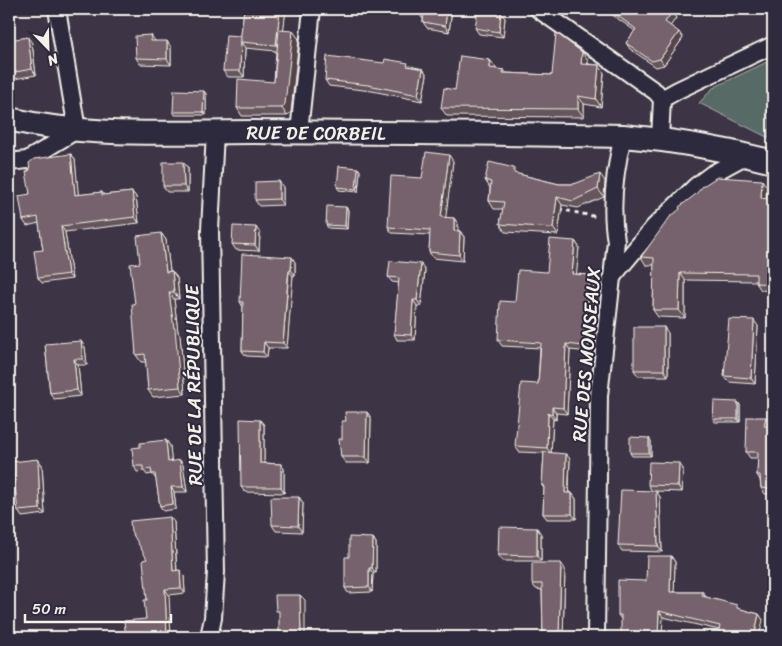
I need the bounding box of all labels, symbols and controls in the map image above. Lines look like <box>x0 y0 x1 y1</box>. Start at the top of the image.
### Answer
north arrow <box>22 22 72 72</box>
text: N <box>43 46 63 73</box>
street label: RUE DE CORBEIL <box>246 116 386 150</box>
street label: RUE DES MONSEAUX <box>562 265 611 443</box>
street label: RUE DE LA RÉPUBLIQUE <box>175 283 212 486</box>
scale bar <box>25 591 171 623</box>
text: 50 m <box>32 596 67 622</box>

